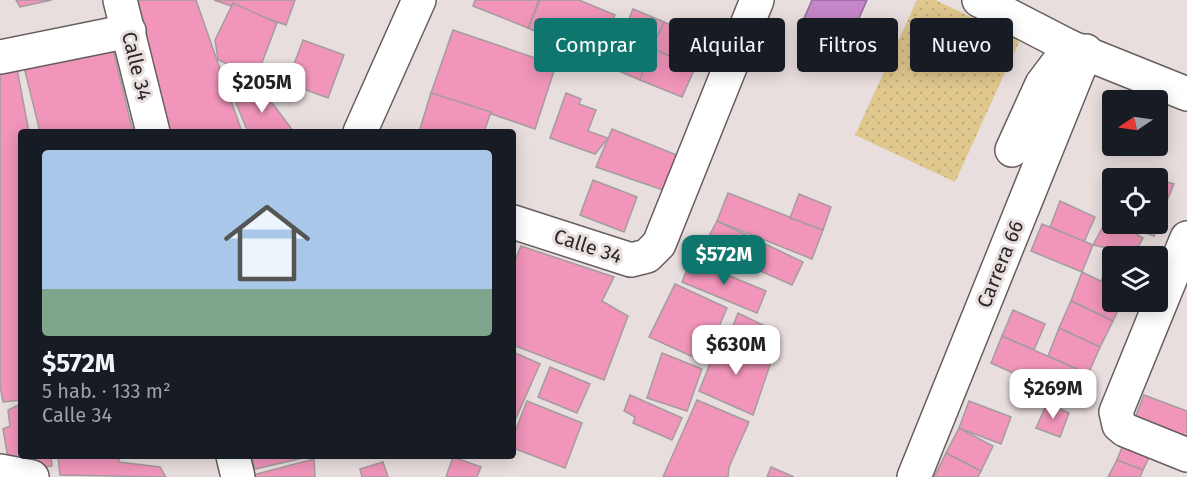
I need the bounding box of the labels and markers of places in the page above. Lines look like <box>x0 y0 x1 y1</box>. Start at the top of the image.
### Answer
pin: $205M <box>220 63 304 114</box>
pin: $572M <box>682 235 766 286</box>
pin: $630M <box>694 325 778 376</box>
pin: $269M <box>1011 369 1095 420</box>

